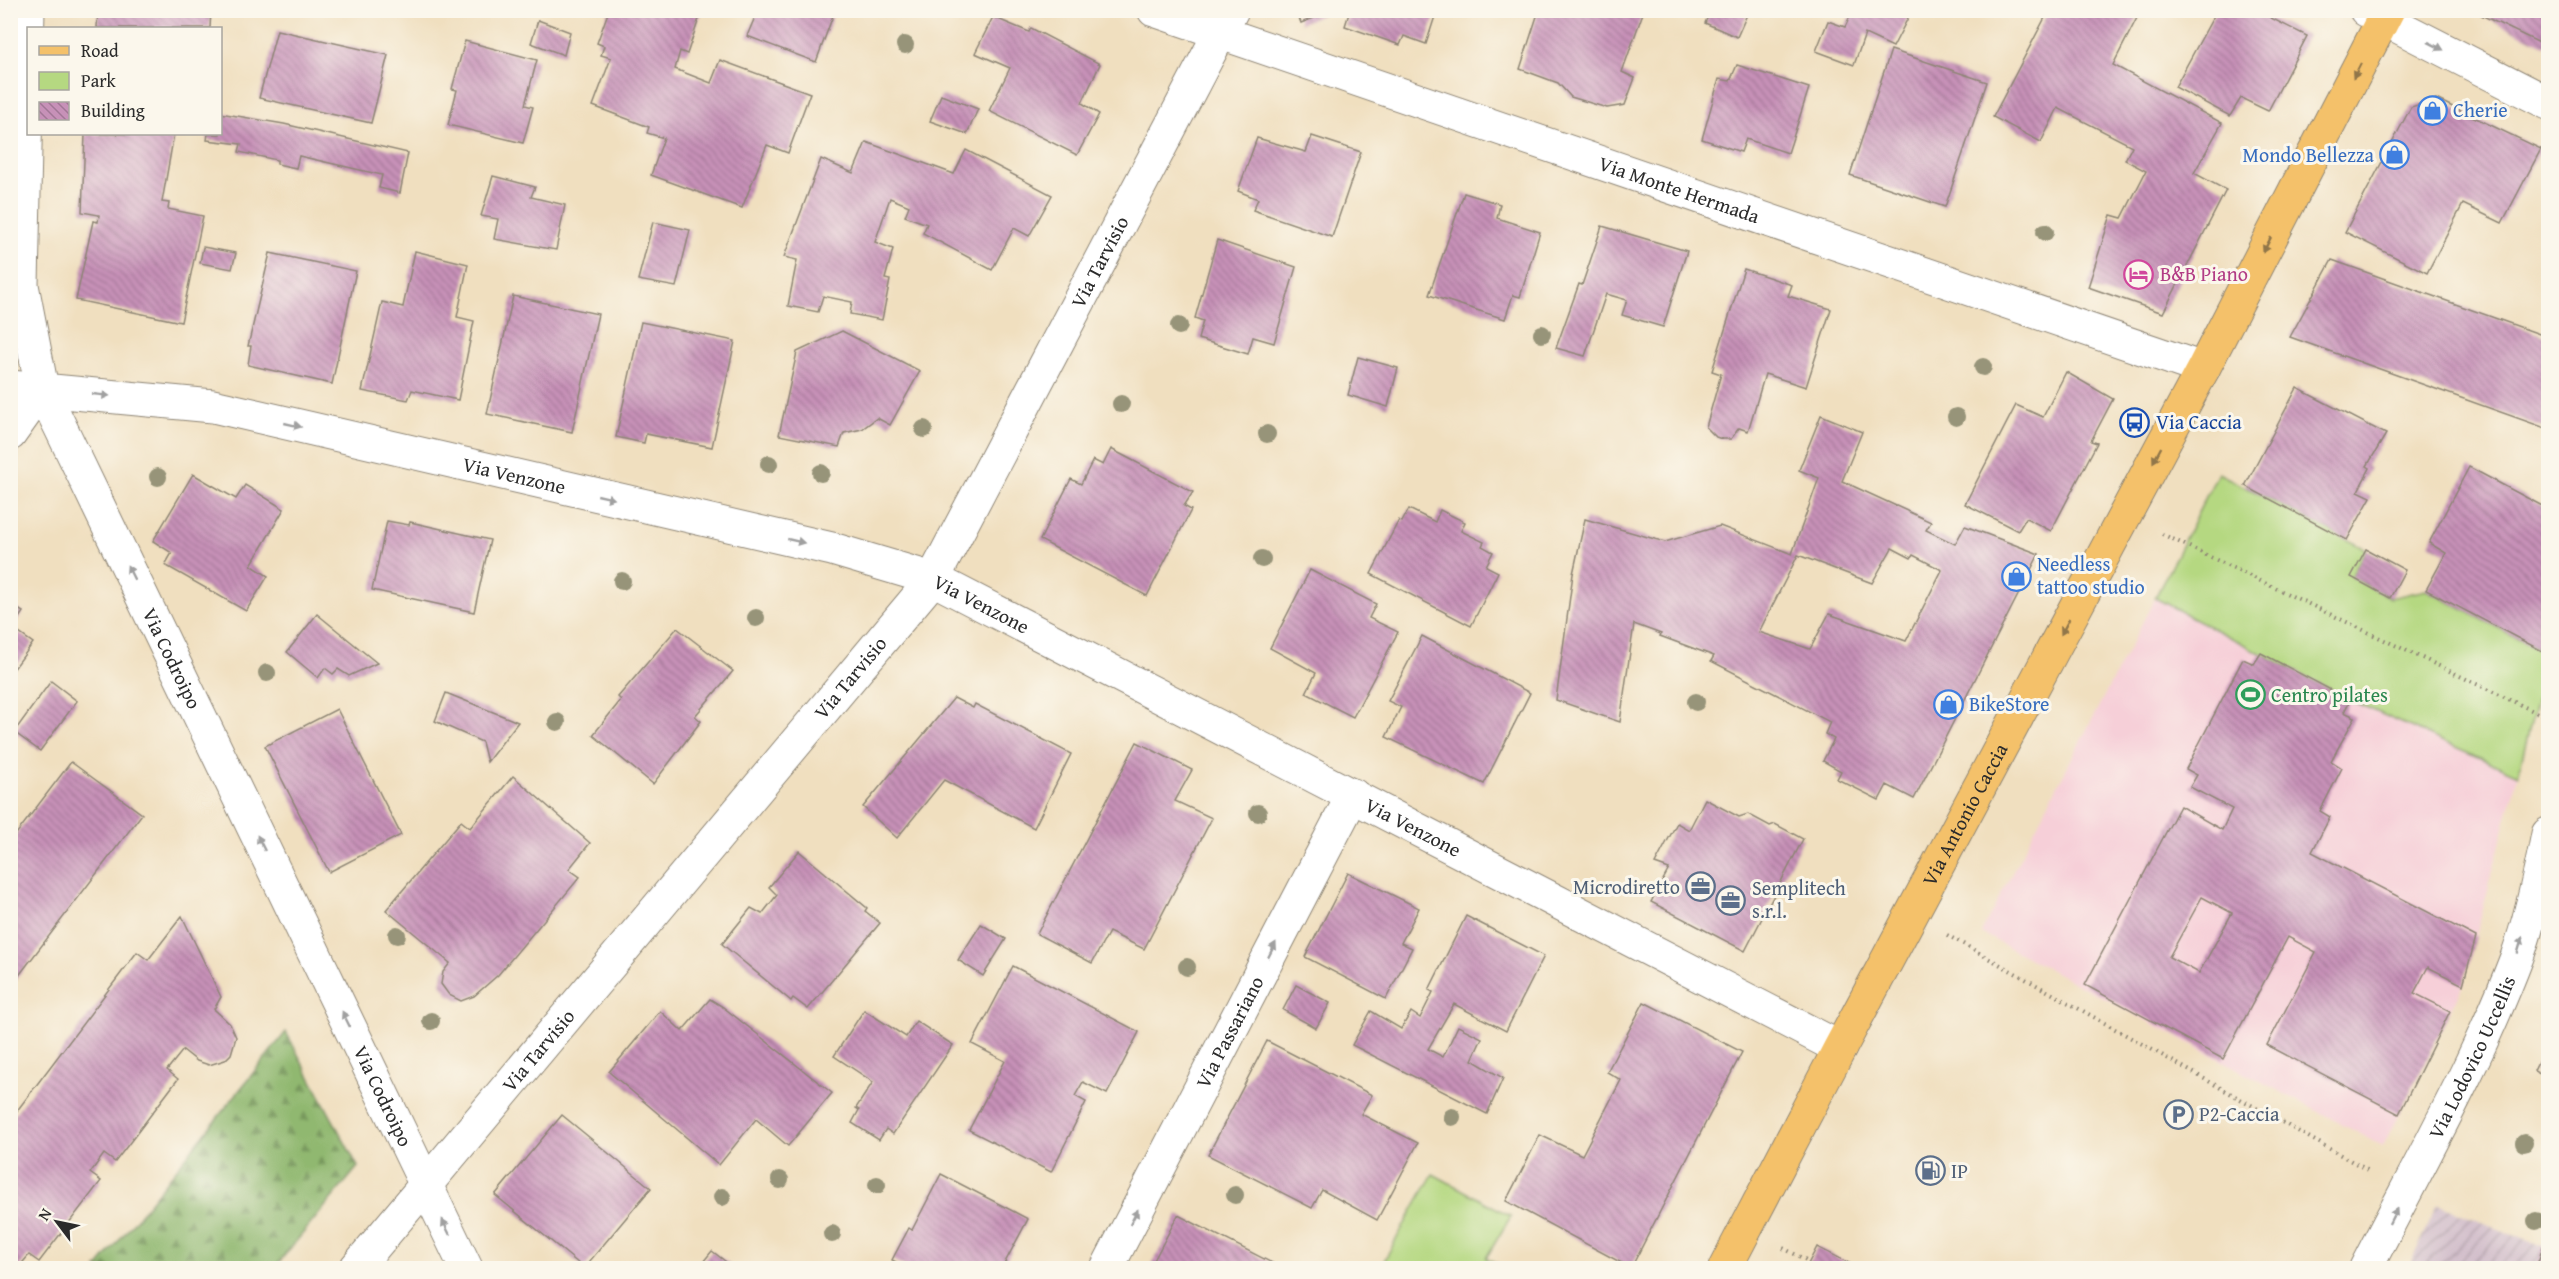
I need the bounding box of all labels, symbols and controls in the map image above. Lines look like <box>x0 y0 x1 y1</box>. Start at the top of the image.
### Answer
legend <box>27 27 222 135</box>
text: Road <box>81 37 119 64</box>
one-way arrow <box>2427 41 2444 51</box>
one-way arrow <box>2352 63 2361 80</box>
text: Park <box>81 67 117 94</box>
shop icon: Cherie <box>2416 94 2448 126</box>
place label: Cherie <box>2453 95 2508 124</box>
text: Building <box>81 97 145 124</box>
shop icon: Mondo Bellezza <box>2379 139 2411 171</box>
place label: Mondo Bellezza <box>2243 140 2375 169</box>
street label: Via Monte Hermada <box>1595 148 1764 230</box>
street label: Via Tarvisio <box>1063 211 1135 313</box>
one-way arrow <box>2262 236 2272 253</box>
hotel icon: B&B Piano <box>2123 258 2155 290</box>
place label: B&B Piano <box>2160 259 2248 288</box>
one-way arrow <box>91 390 110 400</box>
bus stop icon: Via Caccia <box>2119 406 2151 438</box>
place label: Via Caccia <box>2156 407 2242 436</box>
one-way arrow <box>284 420 302 430</box>
one-way arrow <box>2152 446 2162 463</box>
street label: Via Venzone <box>460 449 569 501</box>
one-way arrow <box>596 493 615 502</box>
one-way arrow <box>786 536 805 546</box>
place label: Needless tattoo studio <box>2037 549 2145 601</box>
shop icon: Needless tattoo studio <box>2000 560 2032 592</box>
one-way arrow <box>127 564 136 581</box>
street label: Via Venzone <box>928 567 1035 640</box>
street label: Via Codroipo <box>136 603 209 714</box>
one-way arrow <box>2060 618 2070 635</box>
street label: Via Tarvisio <box>807 630 893 725</box>
sports icon: Centro pilates <box>2234 679 2266 711</box>
place label: Centro pilates <box>2271 680 2388 709</box>
shop icon: BikeStore <box>1932 688 1964 720</box>
place label: BikeStore <box>1969 689 2049 718</box>
street label: Via Antonio Caccia <box>1914 737 2015 891</box>
street label: Via Venzone <box>1360 790 1466 864</box>
one-way arrow <box>257 835 266 852</box>
office icon: Microdiretto <box>1685 871 1717 903</box>
place label: Microdiretto <box>1573 872 1680 901</box>
place label: Semplitech s.r.l. <box>1752 873 1846 925</box>
office icon: Semplitech s.r.l. <box>1715 884 1747 916</box>
one-way arrow <box>2516 936 2525 954</box>
one-way arrow <box>1267 942 1277 959</box>
street label: Via Passariano <box>1188 971 1271 1093</box>
street label: Via Lodovico Uccellis <box>2421 971 2522 1144</box>
street label: Via Tarvisio <box>495 1002 581 1098</box>
one-way arrow <box>341 1010 351 1027</box>
street label: Via Codroipo <box>347 1040 420 1151</box>
parking icon: P2-Caccia <box>2162 1098 2194 1130</box>
place label: P2-Caccia <box>2199 1099 2280 1128</box>
fuel station icon: IP <box>1914 1155 1946 1187</box>
place label: IP <box>1951 1156 1968 1185</box>
north arrow <box>27 1192 87 1252</box>
text: N <box>31 1203 57 1225</box>
one-way arrow <box>1129 1208 1139 1225</box>
one-way arrow <box>2388 1208 2397 1225</box>
one-way arrow <box>442 1218 451 1235</box>

